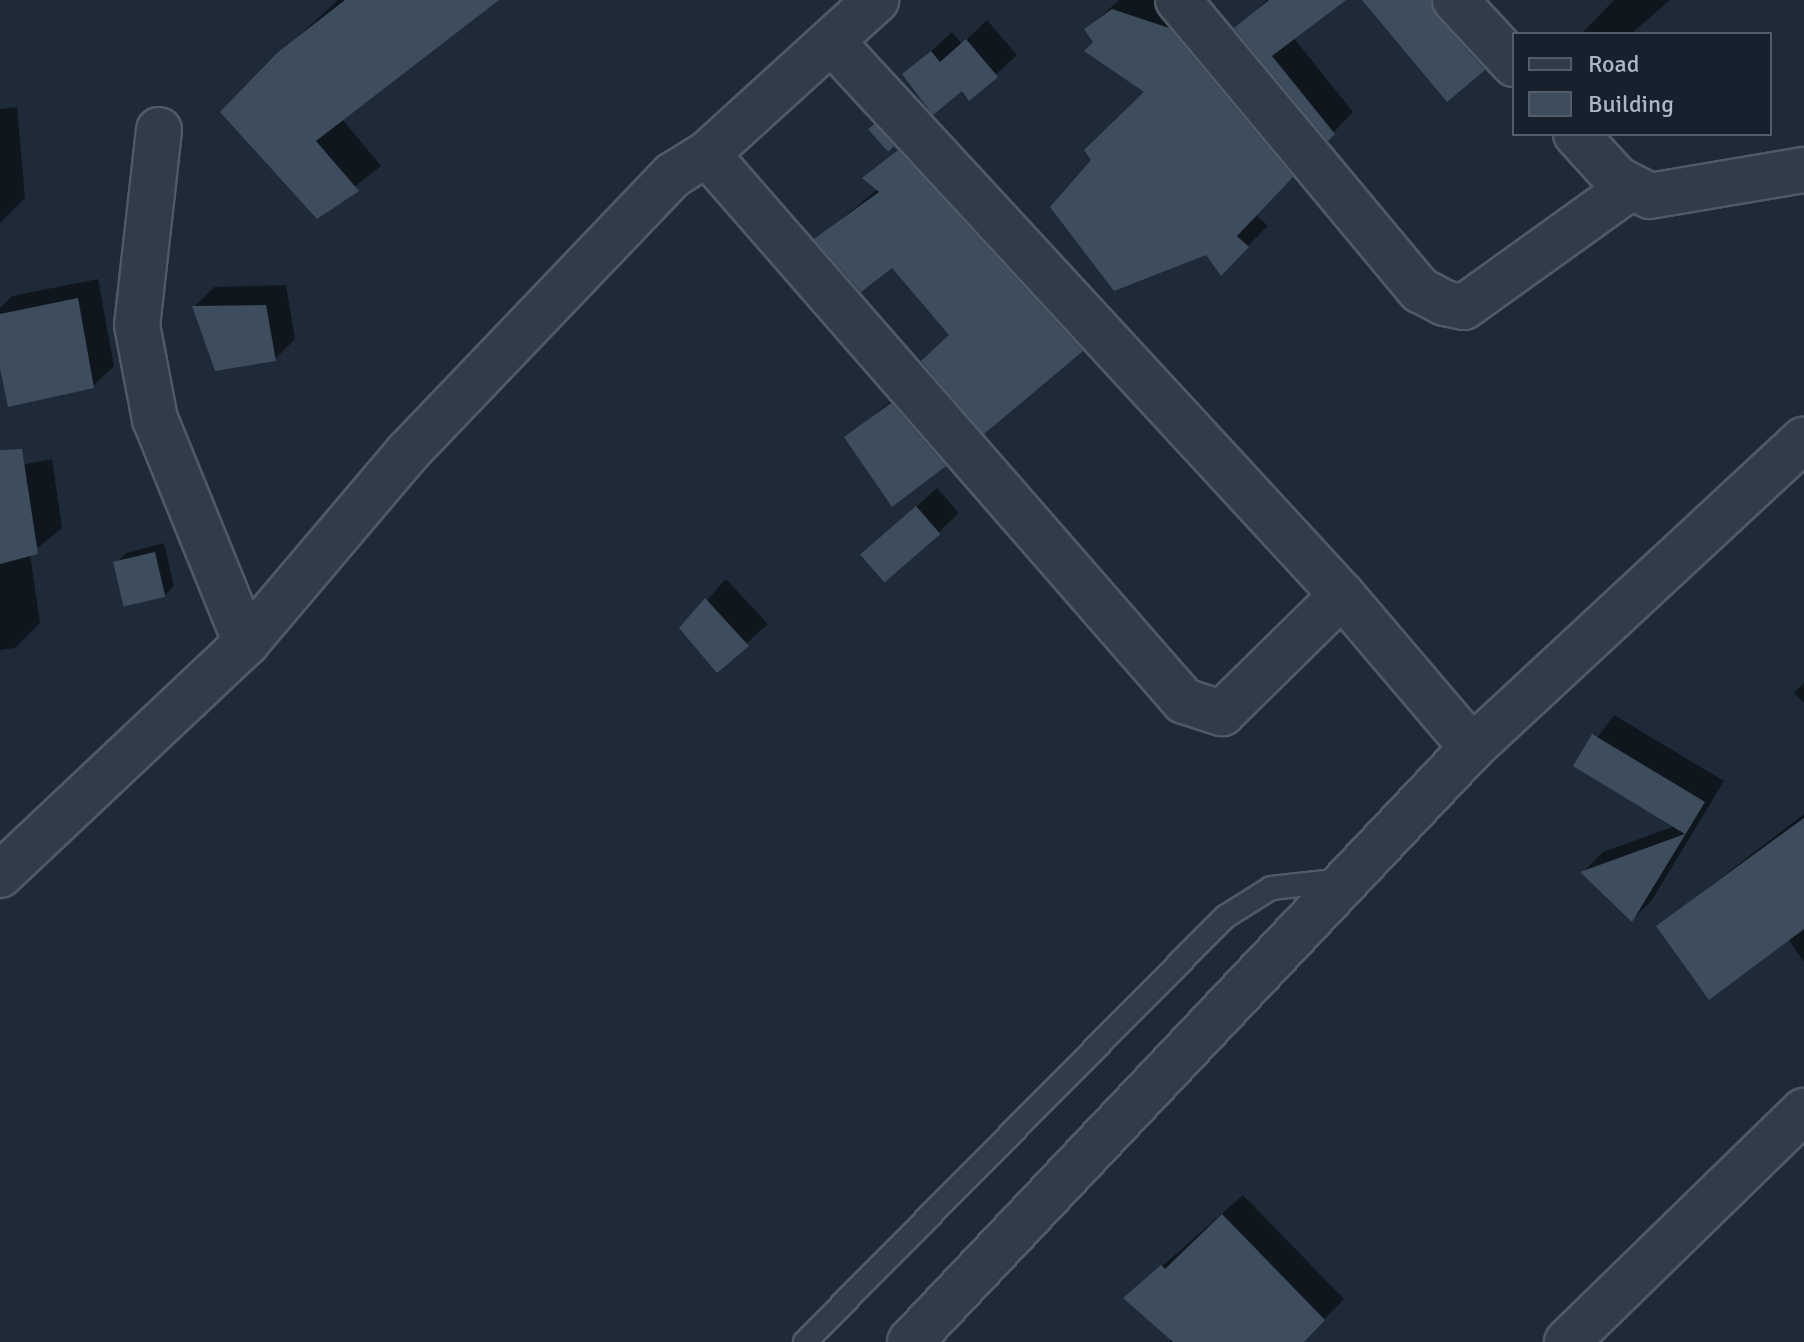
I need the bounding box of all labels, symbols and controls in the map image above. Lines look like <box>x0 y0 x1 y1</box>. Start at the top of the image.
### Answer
legend <box>1512 32 1772 136</box>
text: Road <box>1588 49 1639 79</box>
text: Building <box>1588 89 1674 119</box>

